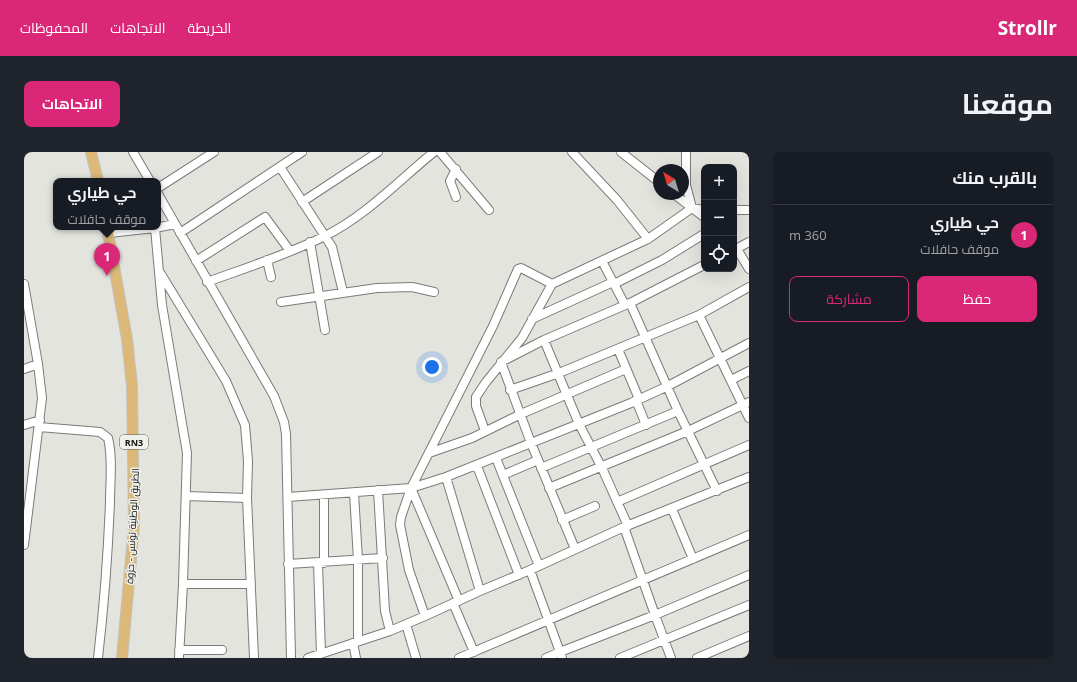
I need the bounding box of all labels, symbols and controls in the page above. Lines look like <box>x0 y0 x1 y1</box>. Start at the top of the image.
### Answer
text: Strollr <box>998 15 1057 41</box>
text: المحفوظات <box>20 18 88 37</box>
text: الاتجاهات <box>110 18 166 37</box>
text: الخريطة <box>188 18 231 37</box>
button: الاتجاهات <box>24 81 120 127</box>
text: موقعنا <box>962 84 1053 122</box>
north arrow <box>653 164 689 200</box>
map controls <box>701 164 737 272</box>
button: + <box>701 164 737 200</box>
text: بالقرب منك <box>952 166 1037 189</box>
popup <box>53 178 161 230</box>
text: حي طياري <box>68 182 136 202</box>
button: − <box>701 200 737 236</box>
text: موقف حافلات <box>68 210 146 228</box>
text: حي طياري <box>930 212 999 232</box>
text: 360 m <box>789 226 827 244</box>
text: 1 <box>1020 226 1028 244</box>
button: locate <box>701 236 737 272</box>
text: موقف حافلات <box>920 240 999 258</box>
pin: 1 <box>94 243 120 276</box>
button: مشاركة <box>789 276 909 322</box>
button: حفظ <box>917 276 1037 322</box>
your location <box>422 357 442 377</box>
road number: RN3 <box>120 435 148 449</box>
street label: الطريق الوطنية تونس - حزوة <box>122 468 142 584</box>

